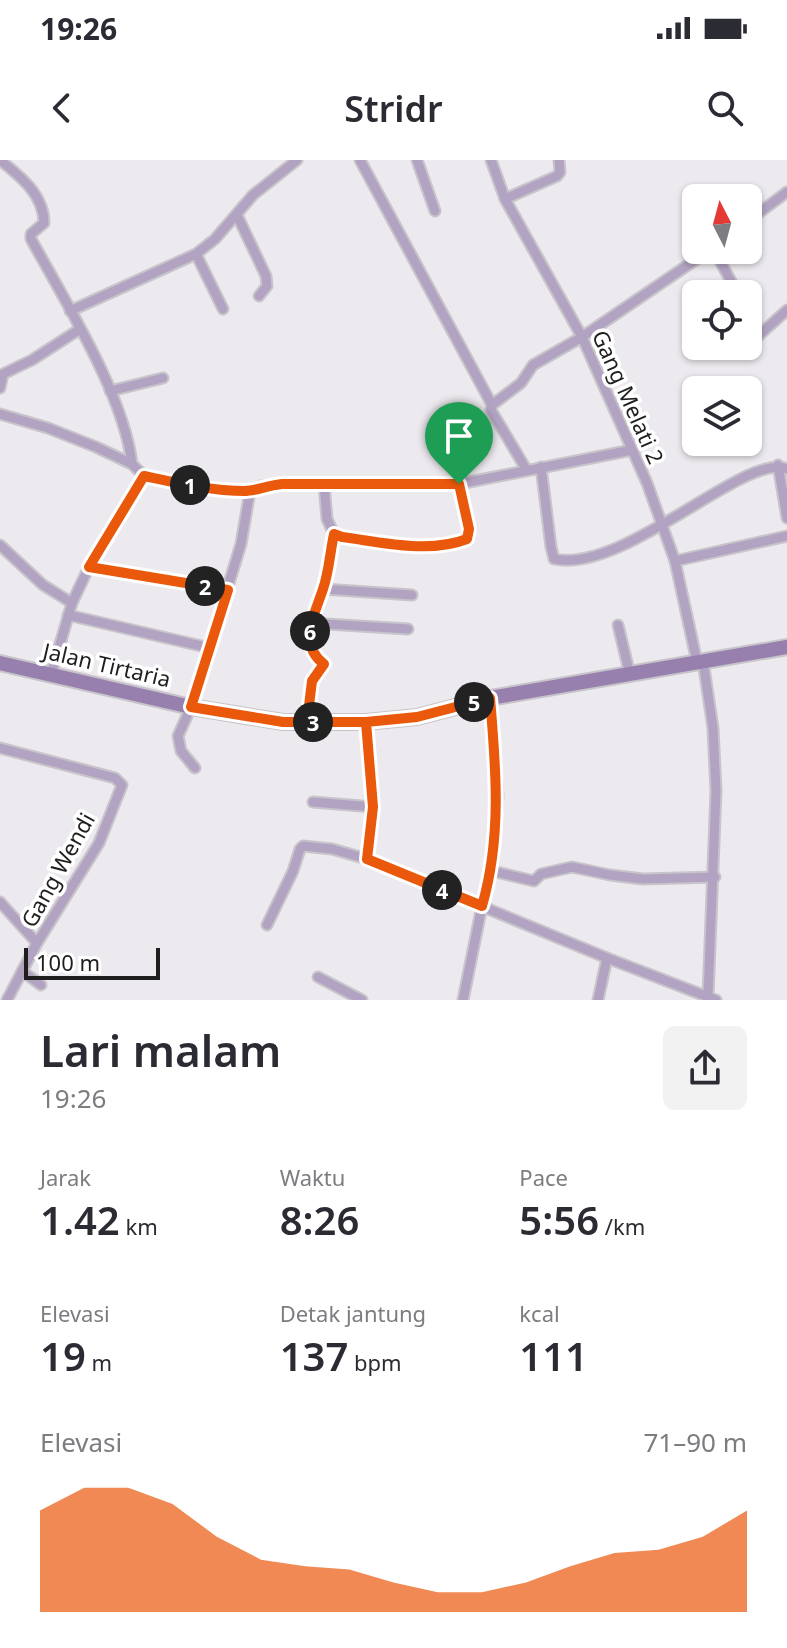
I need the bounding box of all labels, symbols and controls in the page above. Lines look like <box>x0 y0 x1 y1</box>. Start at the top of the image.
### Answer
text: 19:26 <box>40 8 117 49</box>
text: Stridr <box>344 84 443 133</box>
icon: back <box>40 86 84 130</box>
icon: search <box>703 86 747 130</box>
north arrow <box>682 184 762 264</box>
map controls <box>682 184 762 456</box>
button: locate <box>682 280 762 360</box>
street label: Gang Melati 2 <box>586 325 672 468</box>
button: layers <box>682 376 762 456</box>
pin <box>425 402 493 484</box>
icon: arrive <box>437 414 481 458</box>
pin: 1 <box>170 465 210 505</box>
text: 1 <box>184 470 196 500</box>
pin: 2 <box>185 566 225 606</box>
text: 2 <box>199 571 211 601</box>
pin: 6 <box>290 611 330 651</box>
text: 6 <box>304 616 316 646</box>
street label: Jalan Tirtaria <box>39 634 174 693</box>
pin: 5 <box>454 682 494 722</box>
text: 5 <box>468 687 480 717</box>
pin: 3 <box>293 702 333 742</box>
text: 3 <box>307 707 319 737</box>
street label: Gang Wendi <box>13 807 101 932</box>
pin: 4 <box>422 870 462 910</box>
text: 4 <box>436 875 448 905</box>
scale bar <box>24 944 160 980</box>
text: 100 m <box>36 947 100 977</box>
text: Lari malam <box>40 1020 281 1080</box>
button: share <box>663 1026 747 1110</box>
text: 19:26 <box>40 1080 106 1116</box>
text: Jarak <box>40 1162 91 1192</box>
text: Waktu <box>280 1162 345 1192</box>
text: Pace <box>519 1162 568 1192</box>
text: 1.42 <box>40 1192 120 1247</box>
text: 8:26 <box>280 1192 359 1247</box>
text: 5:56 <box>519 1192 599 1247</box>
text: km <box>120 1211 158 1241</box>
text: /km <box>599 1211 645 1241</box>
text: Elevasi <box>40 1298 110 1328</box>
text: Detak jantung <box>280 1298 426 1328</box>
text: kcal <box>519 1298 560 1328</box>
text: 19 <box>40 1328 86 1383</box>
text: 137 <box>280 1328 348 1383</box>
text: 111 <box>519 1328 588 1383</box>
text: m <box>86 1347 112 1377</box>
text: bpm <box>348 1347 402 1377</box>
text: Elevasi <box>40 1424 122 1460</box>
text: 71–90 m <box>643 1424 747 1460</box>

